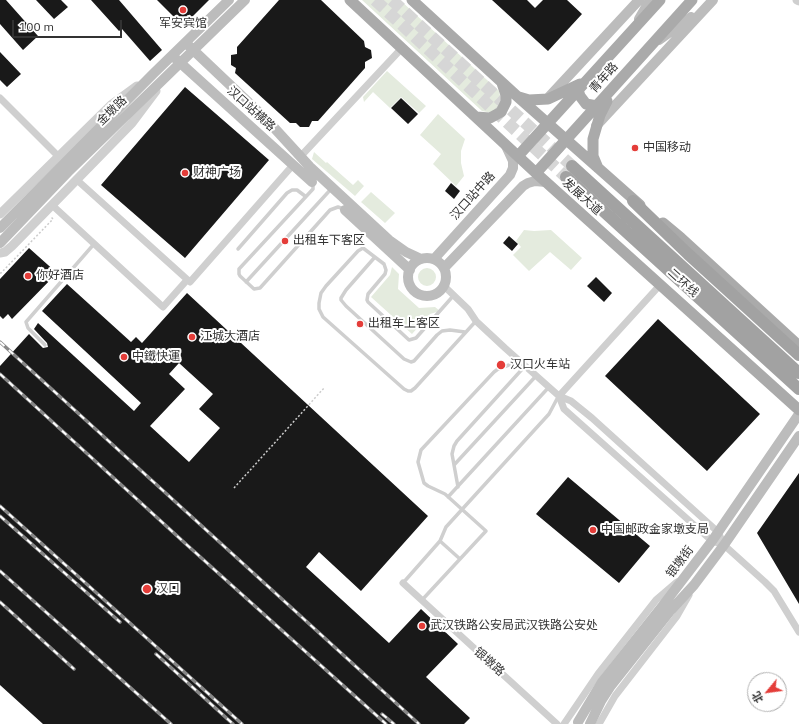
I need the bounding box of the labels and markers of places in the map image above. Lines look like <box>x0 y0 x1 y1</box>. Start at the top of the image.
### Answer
marker: 军安宾馆 <box>178 5 188 15</box>
place label: 军安宾馆 <box>159 17 207 31</box>
place label: 中国移动 <box>643 141 691 155</box>
marker: 中国移动 <box>630 143 640 153</box>
place label: 财神广场 <box>193 166 241 180</box>
marker: 财神广场 <box>180 168 190 178</box>
place label: 出租车下客区 <box>293 234 365 248</box>
marker: 出租车下客区 <box>280 236 290 246</box>
place label: 你好酒店 <box>36 269 84 283</box>
marker: 你好酒店 <box>23 271 33 281</box>
place label: 出租车上客区 <box>368 317 440 331</box>
marker: 出租车上客区 <box>355 319 365 329</box>
place label: 江城大酒店 <box>200 330 260 344</box>
marker: 江城大酒店 <box>187 332 197 342</box>
place label: 中鐵快運 <box>132 350 180 364</box>
marker: 中鐵快運 <box>119 352 129 362</box>
place label: 汉口火车站 <box>510 358 570 372</box>
marker: 汉口火车站 <box>495 359 507 371</box>
place label: 中国邮政金家墩支局 <box>601 523 709 537</box>
marker: 中国邮政金家墩支局 <box>588 525 598 535</box>
place label: 汉口 <box>156 582 180 596</box>
marker: 汉口 <box>141 583 153 595</box>
place label: 武汉铁路公安局武汉铁路公安处 <box>430 619 598 633</box>
marker: 武汉铁路公安局武汉铁路公安处 <box>417 621 427 631</box>

